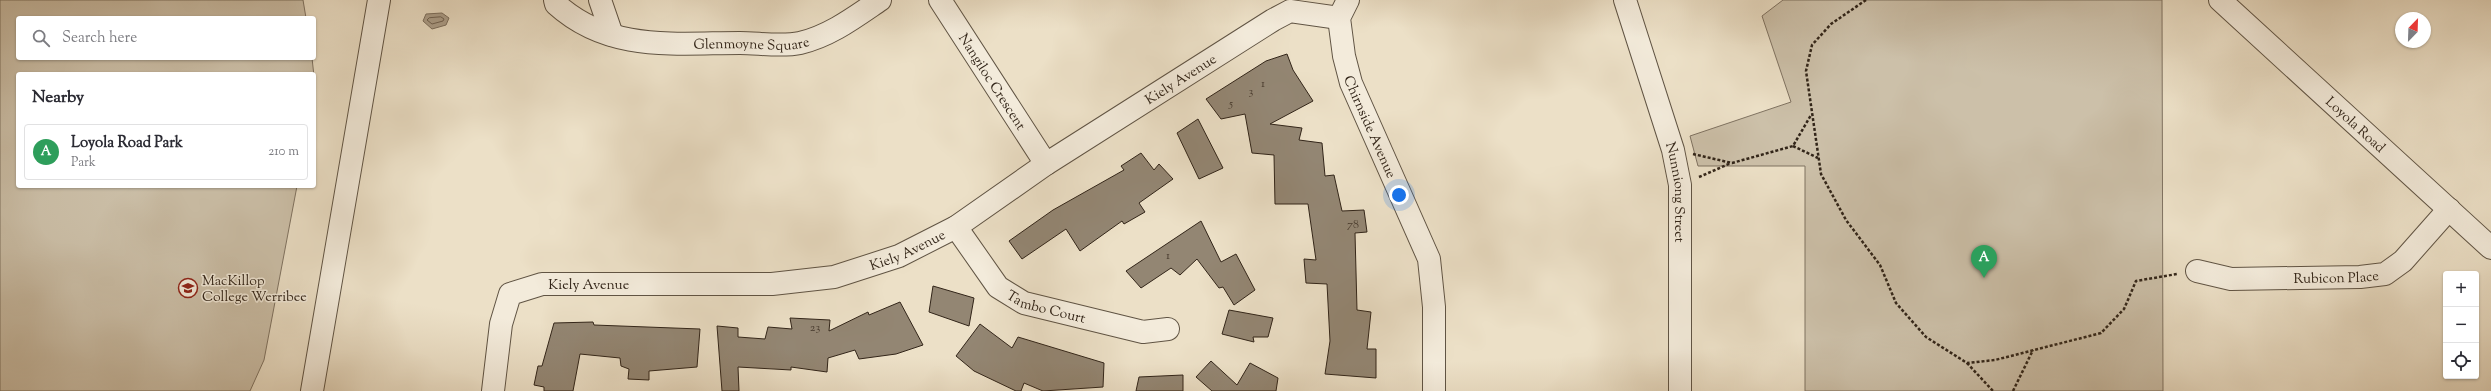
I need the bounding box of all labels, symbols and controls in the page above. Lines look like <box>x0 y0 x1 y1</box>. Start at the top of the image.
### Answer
north arrow <box>2395 12 2431 48</box>
search box <box>16 16 316 60</box>
icon: search <box>30 27 52 49</box>
text: Search here <box>62 28 137 49</box>
street label: Nangiloc Crescent <box>952 30 1030 135</box>
street label: Glenmoyne Square <box>693 33 812 57</box>
street label: Kiely Avenue <box>1142 50 1221 111</box>
street label: Chirnside Avenue <box>1337 74 1400 182</box>
house number: 1 <box>1261 75 1265 93</box>
house number: 3 <box>1249 83 1254 101</box>
text: Nearby <box>32 86 84 110</box>
street label: Loyola Road <box>2320 93 2389 158</box>
house number: 5 <box>1228 95 1233 113</box>
text: Loyola Road Park <box>71 133 183 154</box>
street label: Nunniong Street <box>1659 140 1689 243</box>
text: A <box>41 143 51 161</box>
text: 210 m <box>268 143 299 161</box>
text: Park <box>71 154 96 172</box>
your location <box>1389 185 1409 205</box>
house number: 78 <box>1347 216 1359 234</box>
street label: Kiely Avenue <box>867 226 949 277</box>
pin: A <box>1971 245 1997 278</box>
house number: 1 <box>1166 247 1170 265</box>
street label: Rubicon Place <box>2293 267 2380 290</box>
map controls <box>2443 271 2479 379</box>
button: + <box>2443 271 2479 307</box>
place label: MacKillop College Werribee <box>202 272 307 308</box>
street label: Kiely Avenue <box>548 276 629 296</box>
school or university icon: MacKillop College Werribee <box>177 277 199 299</box>
street label: Tambo Court <box>1002 286 1087 330</box>
button: − <box>2443 307 2479 343</box>
house number: 23 <box>810 319 820 337</box>
button: locate <box>2443 343 2479 379</box>

